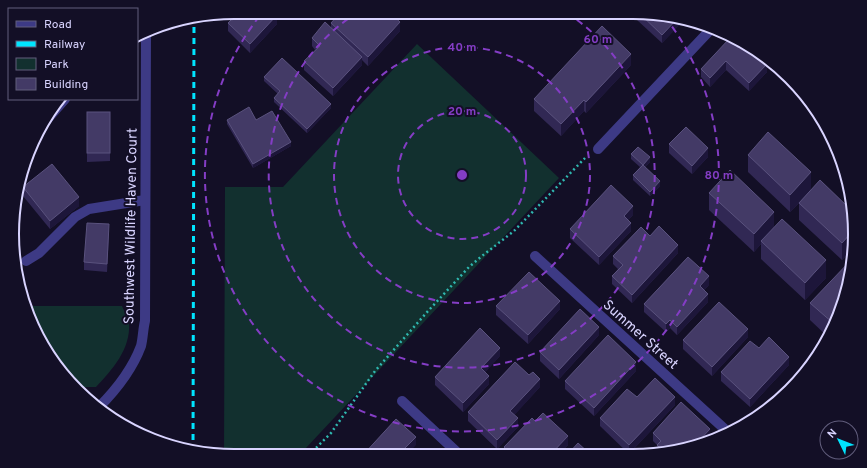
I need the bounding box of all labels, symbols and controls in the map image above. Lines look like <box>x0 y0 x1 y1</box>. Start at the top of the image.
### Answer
legend <box>8 8 138 100</box>
text: Road <box>44 17 72 33</box>
text: 60 m <box>584 32 612 48</box>
text: Railway <box>44 37 85 53</box>
text: 40 m <box>447 40 477 56</box>
text: Park <box>44 57 69 73</box>
text: Building <box>44 77 88 93</box>
text: 20 m <box>448 104 476 120</box>
street label: Southwest Wildlife Haven Court <box>121 128 142 324</box>
centre of rings <box>455 168 469 182</box>
text: 80 m <box>705 168 733 184</box>
street label: Summer Street <box>599 297 681 373</box>
north arrow <box>819 420 859 460</box>
text: N <box>825 426 840 442</box>

